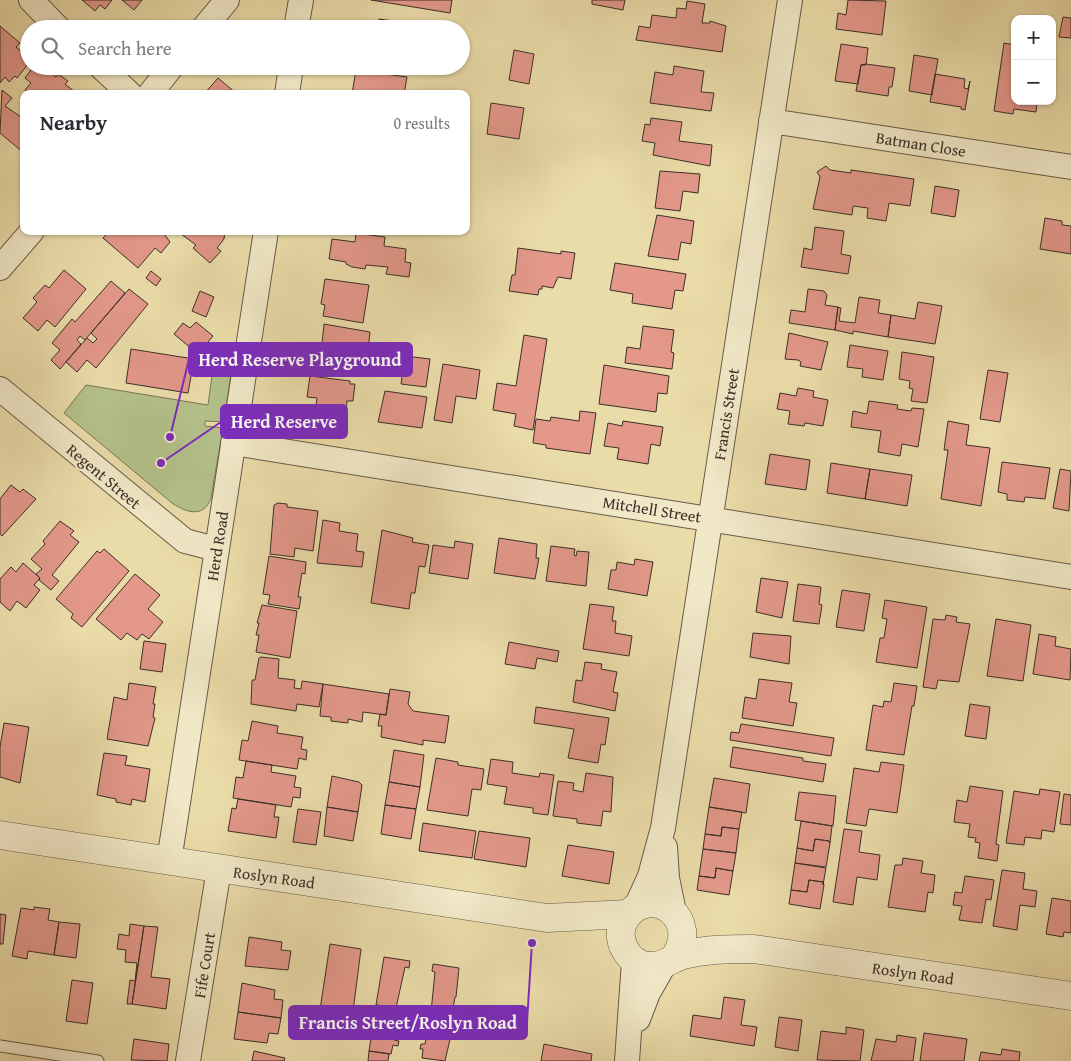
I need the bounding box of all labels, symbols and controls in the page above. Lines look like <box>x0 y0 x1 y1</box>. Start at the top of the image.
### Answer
map controls <box>1011 15 1056 105</box>
button: + <box>1011 15 1056 60</box>
search box <box>20 20 470 75</box>
icon: search <box>38 34 66 62</box>
text: Search here <box>78 34 172 62</box>
button: − <box>1011 60 1056 105</box>
text: Nearby <box>40 107 107 138</box>
text: 0 results <box>393 111 450 135</box>
street label: Batman Close <box>874 125 968 163</box>
callout: Herd Reserve Playground <box>189 343 412 376</box>
text: Herd Reserve Playground <box>198 346 402 373</box>
street label: Francis Street <box>707 366 745 462</box>
callout: Herd Reserve <box>221 405 347 438</box>
text: Herd Reserve <box>231 408 337 435</box>
street label: Regent Street <box>61 438 147 515</box>
street label: Mitchell Street <box>601 489 703 529</box>
street label: Herd Road <box>200 509 234 583</box>
street label: Roslyn Road <box>232 859 317 895</box>
street label: Fife Court <box>187 930 221 1000</box>
street label: Roslyn Road <box>871 955 956 991</box>
callout: Francis Street/Roslyn Road <box>289 1006 527 1039</box>
text: Francis Street/Roslyn Road <box>299 1009 518 1036</box>

